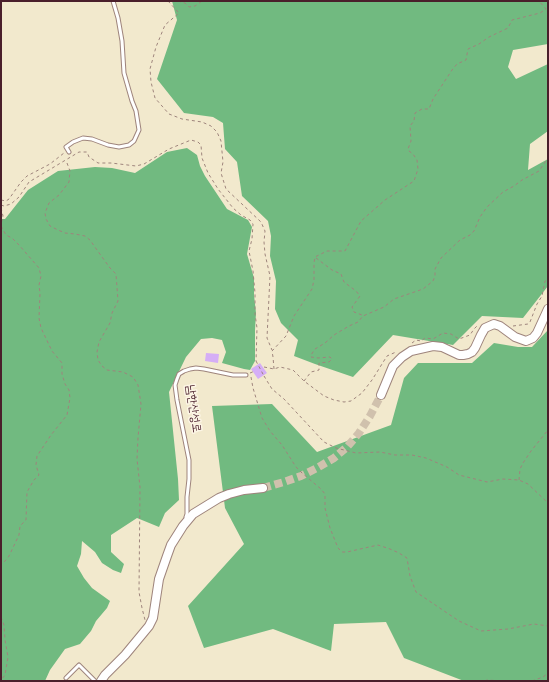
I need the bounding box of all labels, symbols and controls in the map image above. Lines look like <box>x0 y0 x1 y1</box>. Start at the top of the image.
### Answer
street label: 남한산성로 <box>182 384 202 434</box>

